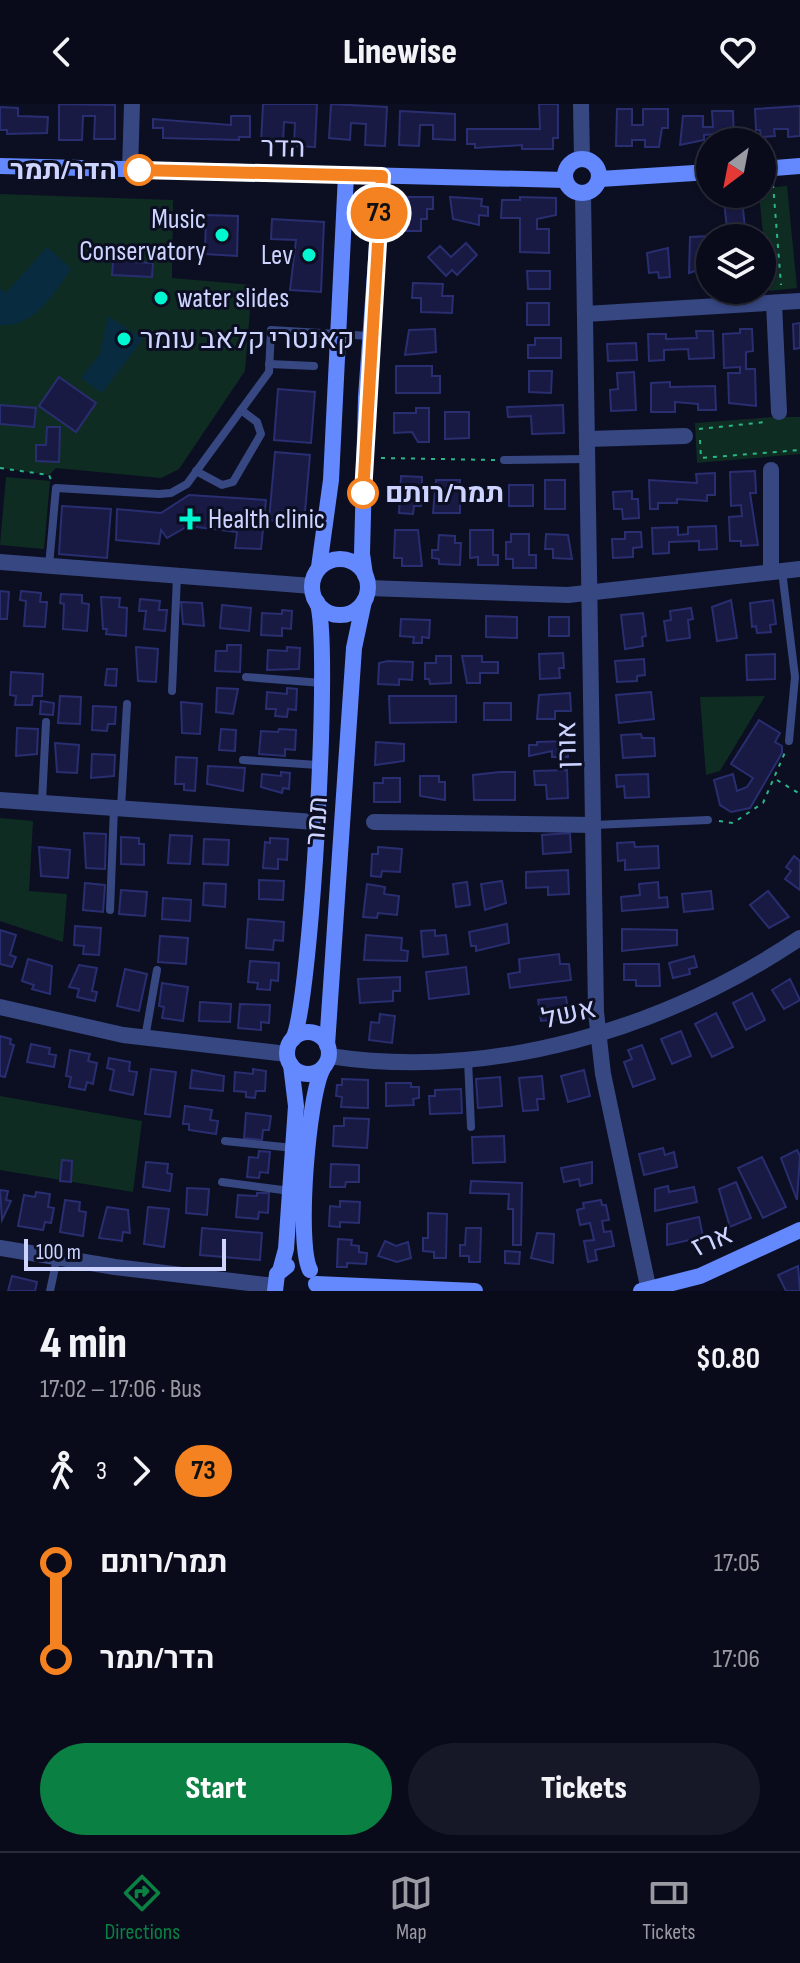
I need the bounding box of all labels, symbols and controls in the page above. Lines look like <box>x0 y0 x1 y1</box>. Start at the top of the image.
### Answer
icon: back <box>40 30 84 74</box>
icon: heart <box>716 30 760 74</box>
text: Linewise <box>343 31 457 74</box>
north arrow <box>696 128 776 208</box>
map controls <box>696 128 776 304</box>
street label: הדר <box>260 131 306 165</box>
place label: הדר/תמר <box>10 154 117 187</box>
marker: הדר/תמר <box>124 155 154 185</box>
line badge: 73 <box>343 187 415 239</box>
text: 73 <box>367 196 391 229</box>
place label: Music Conservatory <box>79 203 206 268</box>
button: layers <box>696 224 776 304</box>
marker: Music Conservatory <box>213 226 231 244</box>
place label: Lev <box>261 239 293 272</box>
marker: Lev <box>300 246 318 264</box>
place label: water slides <box>177 282 289 315</box>
marker: water slides <box>152 289 170 307</box>
place label: קאנטרי קלאב עומר <box>140 323 354 356</box>
marker: קאנטרי קלאב עומר <box>115 330 133 348</box>
place label: תמר/רותם <box>385 477 504 510</box>
marker: תמר/רותם <box>348 478 378 508</box>
place label: Health clinic <box>208 503 325 536</box>
marker: Health clinic <box>179 508 201 530</box>
street label: אורן <box>550 721 584 769</box>
street label: תמר <box>299 795 335 847</box>
street label: אשל <box>539 992 599 1036</box>
street label: ארז <box>686 1218 738 1264</box>
scale bar <box>24 1235 226 1271</box>
text: 100 m <box>36 1239 81 1266</box>
text: 4 min <box>40 1317 127 1370</box>
text: $0.80 <box>696 1341 760 1377</box>
text: 17:02 – 17:06 · Bus <box>40 1374 202 1405</box>
icon: walk <box>40 1449 84 1493</box>
icon: forward <box>119 1449 163 1493</box>
text: 73 <box>191 1454 216 1487</box>
text: 3 <box>96 1456 107 1487</box>
text: תמר/רותם <box>100 1545 227 1581</box>
text: 17:05 <box>714 1548 760 1579</box>
text: הדר/תמר <box>100 1641 214 1677</box>
text: 17:06 <box>713 1644 760 1675</box>
button: Start <box>40 1743 392 1835</box>
button: Tickets <box>408 1743 760 1835</box>
tab: Directions <box>105 1871 180 1946</box>
tab: Map <box>389 1871 433 1946</box>
tab: Tickets <box>642 1871 695 1946</box>

